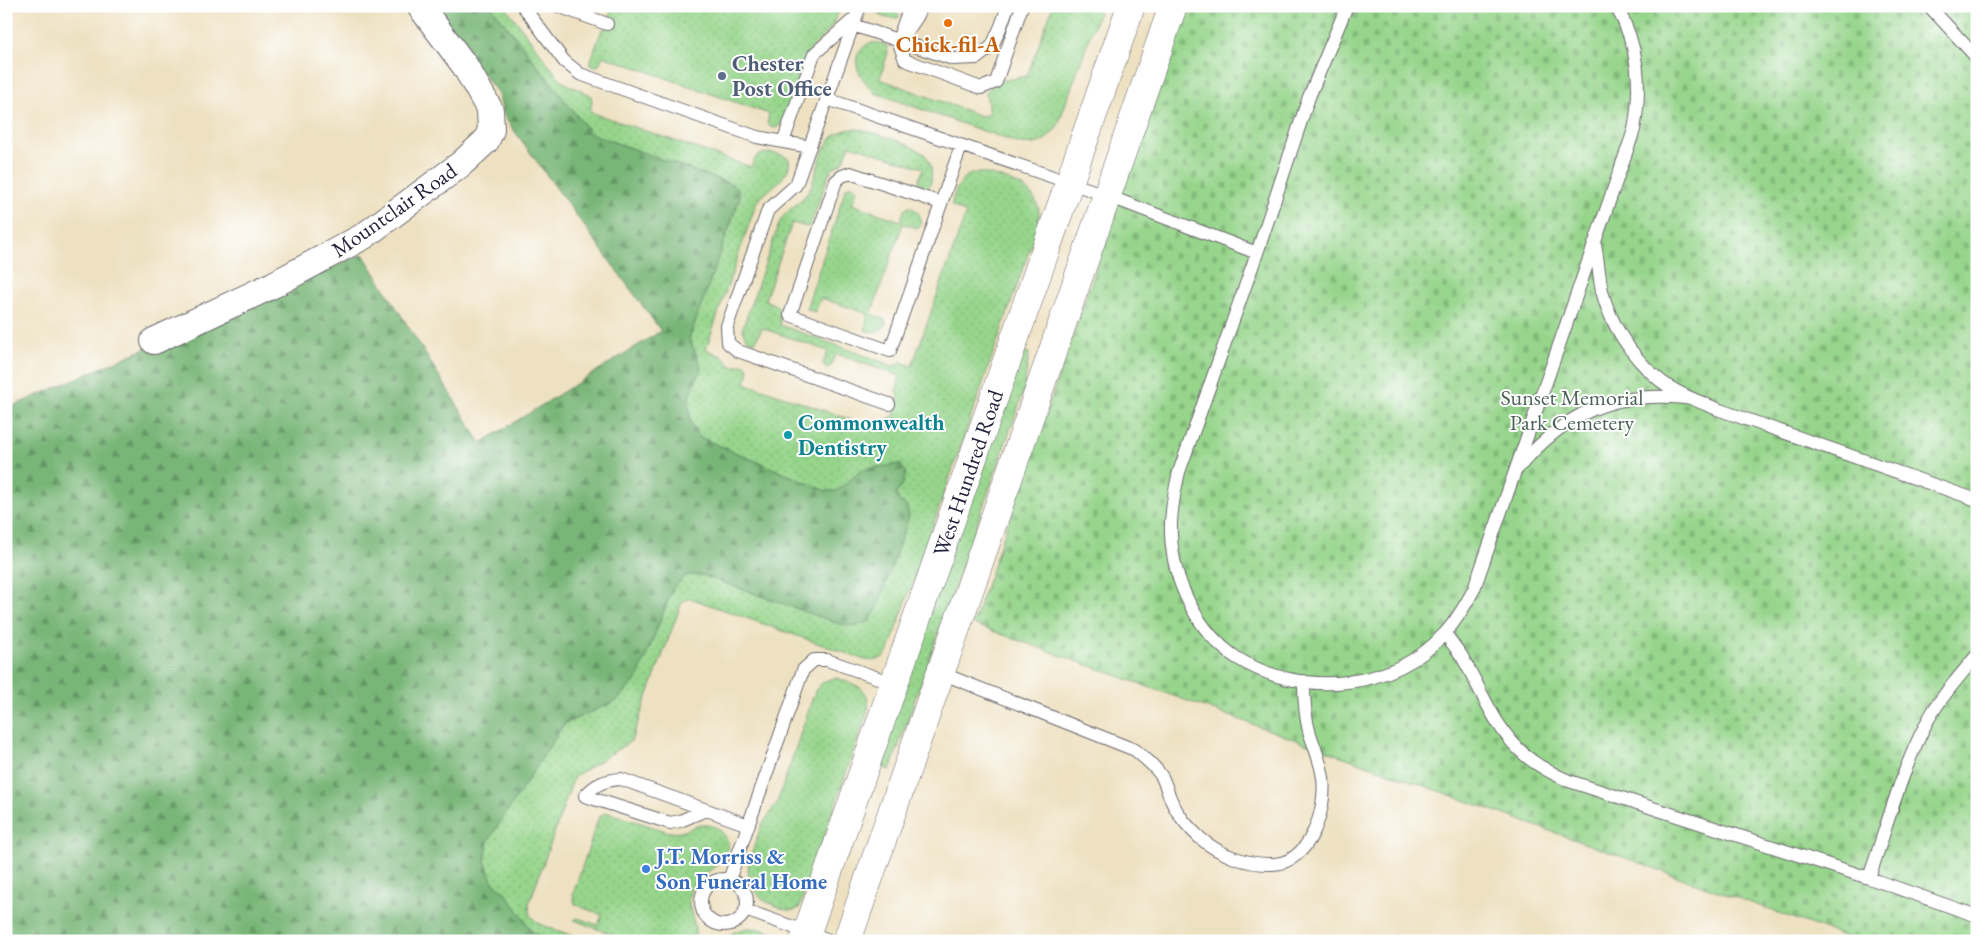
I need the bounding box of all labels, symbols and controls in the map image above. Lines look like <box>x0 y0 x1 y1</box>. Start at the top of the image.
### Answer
marker: Chick-fil-A <box>942 17 954 29</box>
place label: Chick-fil-A <box>896 30 1000 59</box>
place label: Chester Post Office <box>732 49 832 103</box>
marker: Chester Post Office <box>716 70 728 82</box>
street label: Mountclair Road <box>326 156 463 264</box>
park label: Sunset Memorial Park Cemetery <box>1500 383 1644 437</box>
street label: West Hundred Road <box>926 385 1010 560</box>
place label: Commonwealth Dentistry <box>798 408 945 462</box>
marker: Commonwealth Dentistry <box>782 429 794 441</box>
place label: J.T. Morriss & Son Funeral Home <box>654 842 827 896</box>
marker: J.T. Morriss & Son Funeral Home <box>640 863 652 875</box>

